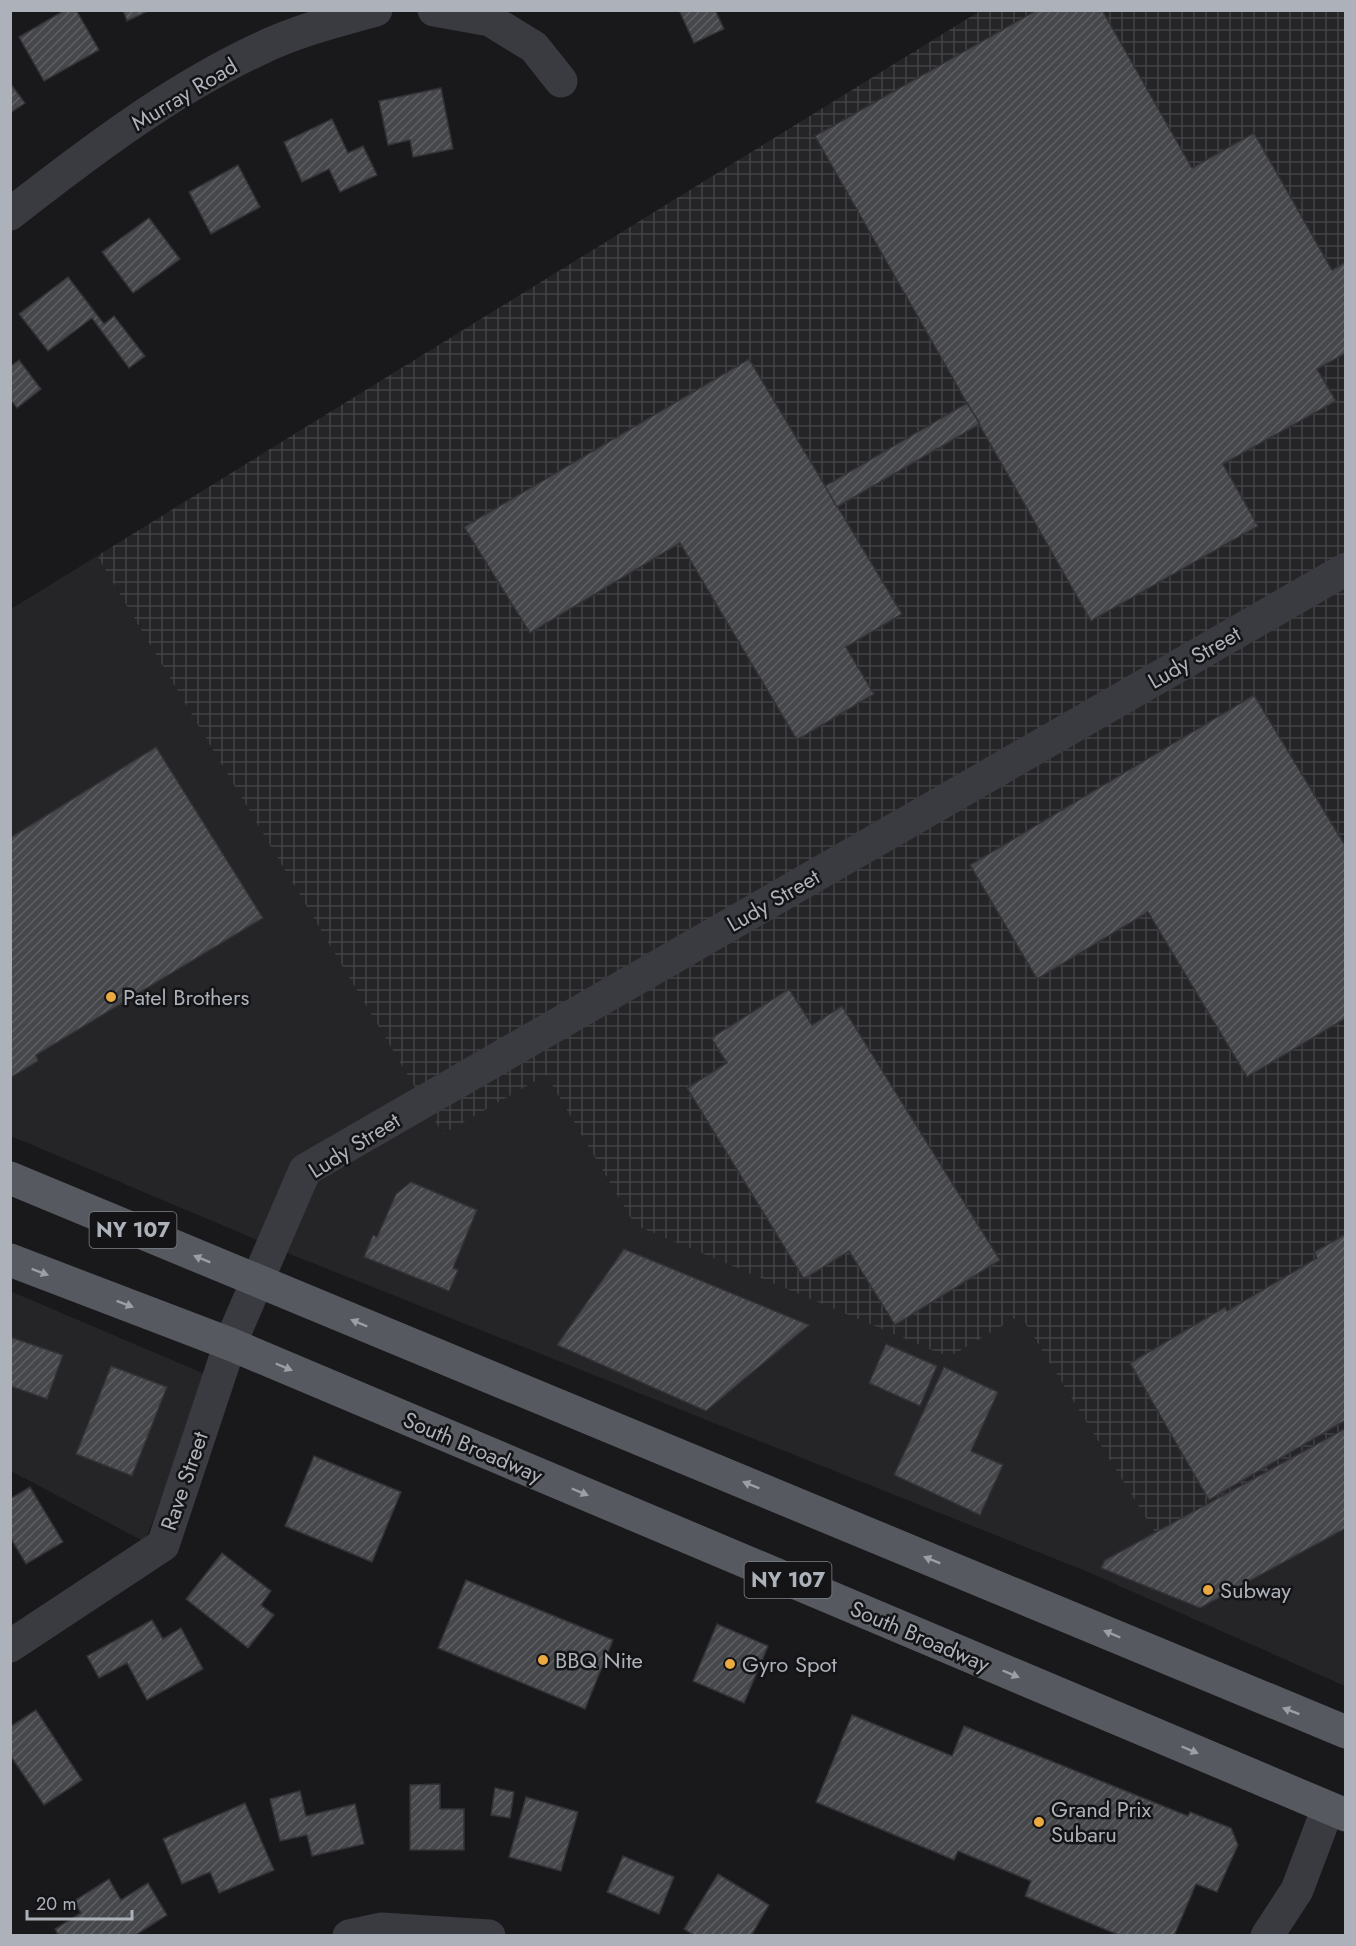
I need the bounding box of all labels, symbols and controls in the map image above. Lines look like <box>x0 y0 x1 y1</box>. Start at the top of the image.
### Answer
street label: Murray Road <box>125 50 243 138</box>
street label: Ludy Street <box>1142 617 1247 696</box>
street label: Ludy Street <box>721 860 826 939</box>
place label: Patel Brothers <box>123 981 249 1013</box>
marker: Patel Brothers <box>104 990 118 1004</box>
street label: Ludy Street <box>302 1104 406 1186</box>
road number: NY 107 <box>90 1212 176 1248</box>
one-way arrow <box>193 1253 211 1263</box>
one-way arrow <box>31 1267 49 1277</box>
one-way arrow <box>116 1300 134 1310</box>
one-way arrow <box>350 1318 368 1328</box>
one-way arrow <box>275 1363 293 1372</box>
street label: South Broadway <box>398 1403 548 1491</box>
street label: Rave Street <box>152 1427 216 1535</box>
one-way arrow <box>742 1480 760 1490</box>
one-way arrow <box>571 1487 589 1497</box>
one-way arrow <box>922 1555 940 1565</box>
road number: NY 107 <box>744 1562 832 1598</box>
place label: Subway <box>1220 1574 1291 1606</box>
marker: Subway <box>1201 1583 1215 1597</box>
street label: South Broadway <box>845 1592 995 1680</box>
one-way arrow <box>1102 1629 1120 1639</box>
place label: BBQ Nite <box>555 1644 643 1676</box>
place label: Gyro Spot <box>742 1648 837 1680</box>
marker: BBQ Nite <box>536 1653 550 1667</box>
marker: Gyro Spot <box>723 1657 737 1671</box>
one-way arrow <box>1002 1669 1020 1679</box>
one-way arrow <box>1282 1706 1300 1715</box>
one-way arrow <box>1182 1745 1200 1755</box>
place label: Grand Prix Subaru <box>1051 1793 1152 1850</box>
marker: Grand Prix Subaru <box>1032 1815 1046 1829</box>
scale bar <box>27 1883 132 1921</box>
text: 20 m <box>36 1891 76 1917</box>

